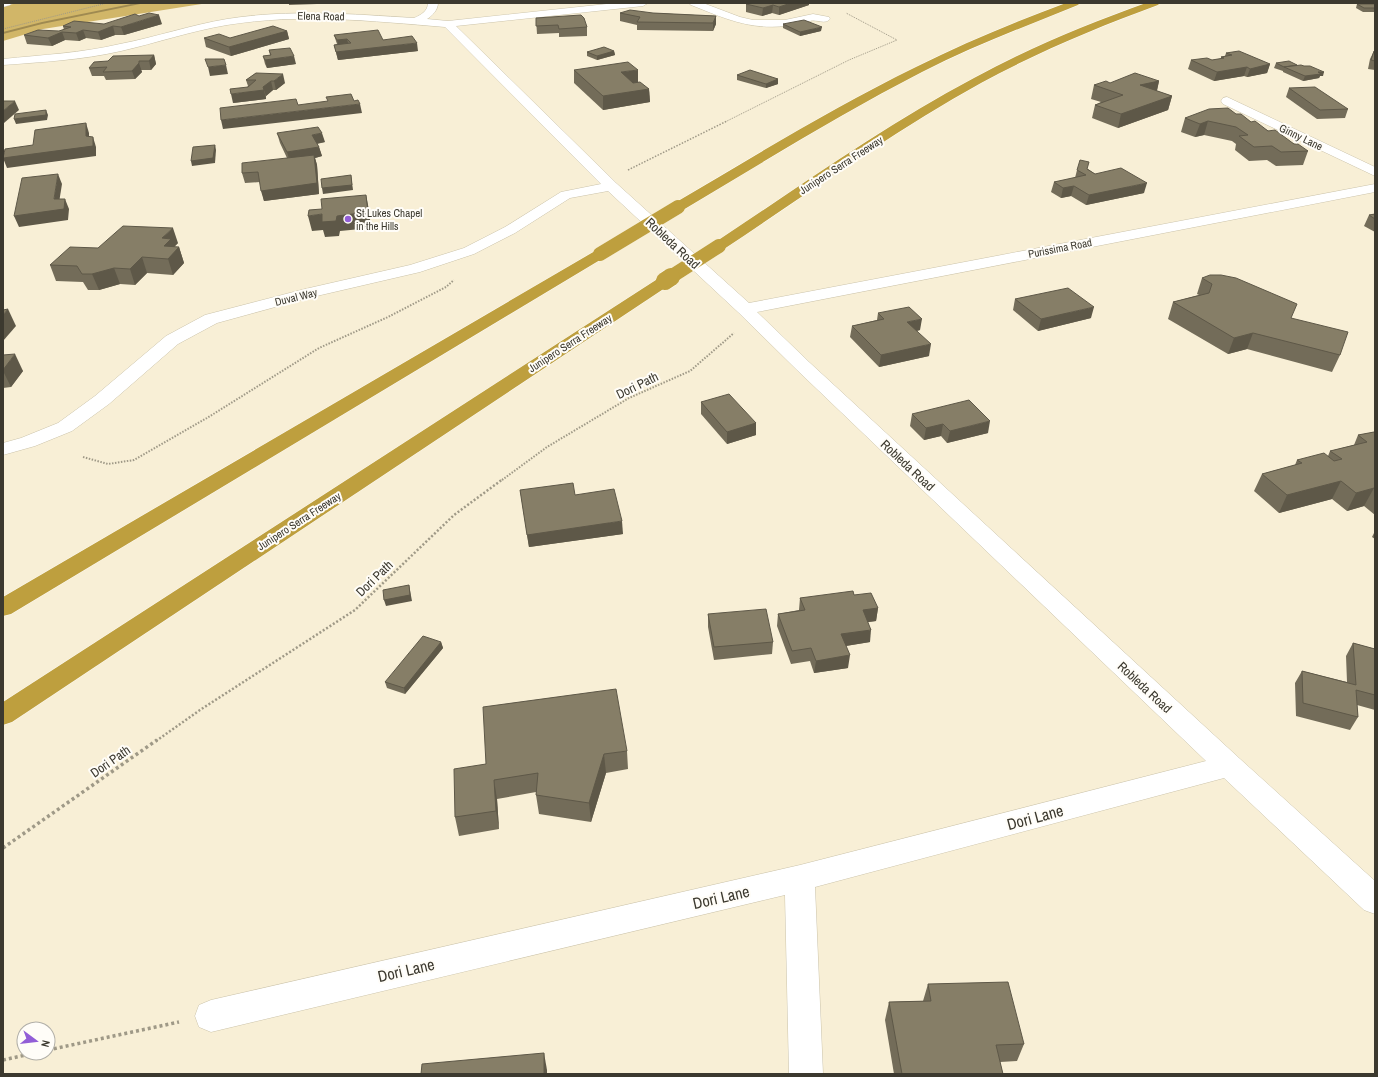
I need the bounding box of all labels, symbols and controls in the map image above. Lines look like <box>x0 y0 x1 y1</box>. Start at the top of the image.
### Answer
street label: Elena Road <box>297 9 345 23</box>
street label: Ginny Lane <box>1277 120 1325 154</box>
street label: Junipero Serra Freeway <box>797 133 886 197</box>
place label: St Lukes Chapel in the Hills <box>356 206 422 233</box>
marker: St Lukes Chapel in the Hills <box>343 214 353 224</box>
street label: Robleda Road <box>642 214 703 273</box>
street label: Purissima Road <box>1027 235 1093 261</box>
street label: Duval Way <box>273 285 319 309</box>
street label: Junipero Serra Freeway <box>526 311 615 375</box>
street label: Dori Path <box>613 368 661 403</box>
street label: Robleda Road <box>877 436 938 495</box>
street label: Junipero Serra Freeway <box>255 489 344 553</box>
street label: Dori Path <box>352 557 396 600</box>
street label: Robleda Road <box>1114 658 1175 717</box>
street label: Dori Path <box>87 741 134 781</box>
street label: Dori Lane <box>1004 799 1066 835</box>
street label: Dori Lane <box>690 880 752 914</box>
street label: Dori Lane <box>375 953 437 987</box>
north arrow <box>16 1021 56 1061</box>
text: N <box>38 1039 53 1049</box>

